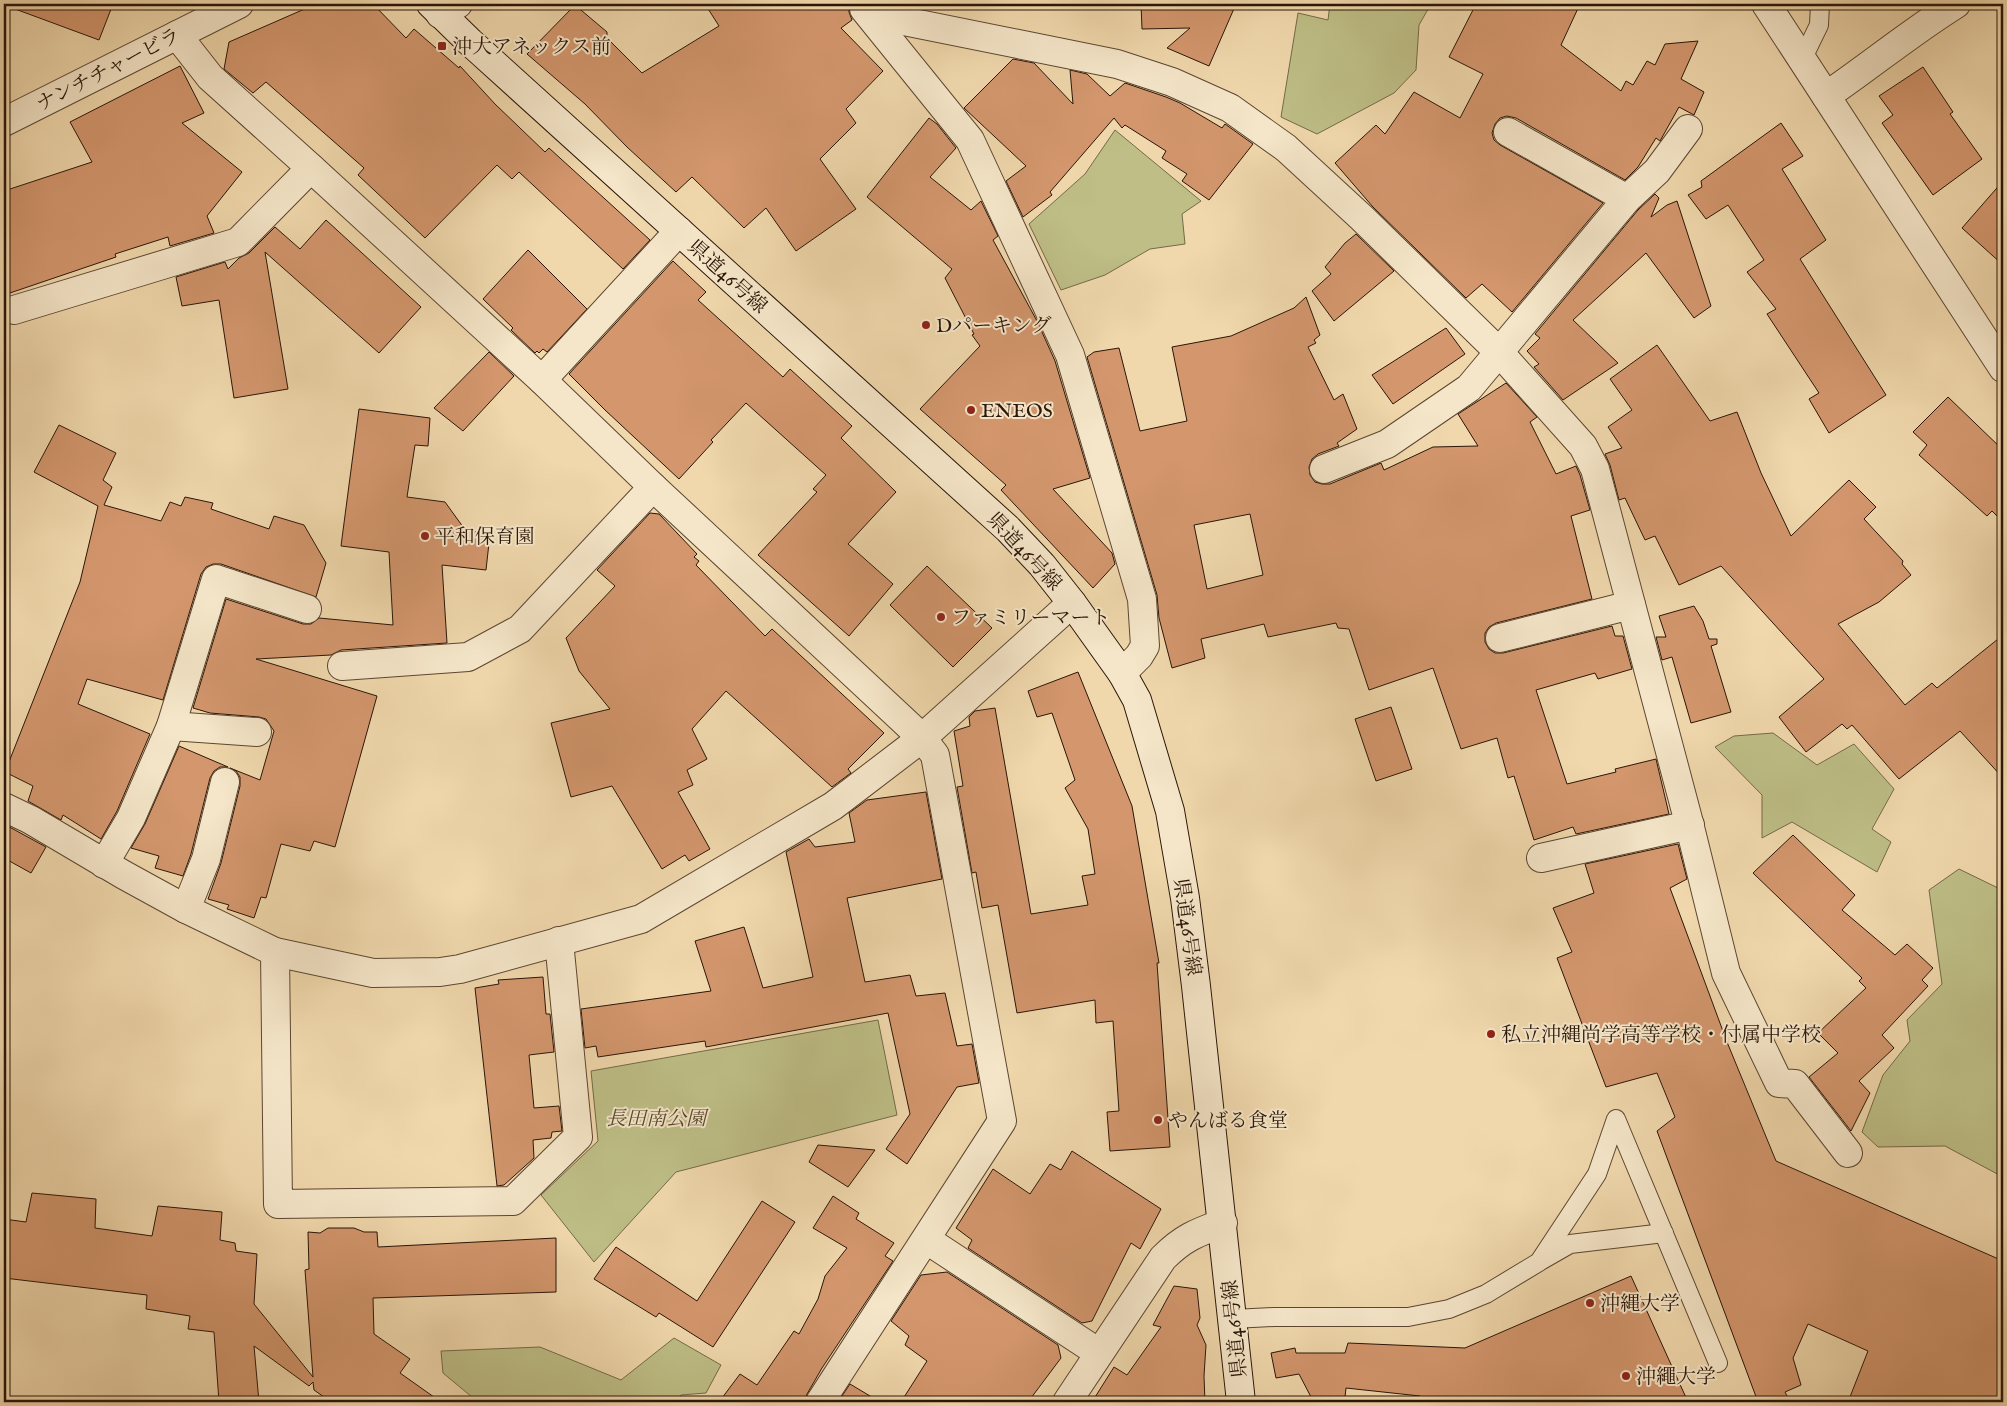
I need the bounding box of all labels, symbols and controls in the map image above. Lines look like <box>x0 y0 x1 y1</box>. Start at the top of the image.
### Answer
street label: ナンチチャービラ <box>32 23 185 117</box>
place label: 沖大アネックス前 <box>452 35 611 60</box>
marker: 沖大アネックス前 <box>436 40 448 52</box>
street label: 県道46号線 <box>682 235 772 319</box>
place label: Dパーキング <box>936 314 1051 339</box>
marker: Dパーキング <box>920 319 932 331</box>
place label: ENEOS <box>981 399 1053 424</box>
marker: ENEOS <box>965 404 977 416</box>
street label: 県道46号線 <box>981 508 1067 596</box>
place label: 平和保育園 <box>435 525 535 550</box>
marker: 平和保育園 <box>419 530 431 542</box>
place label: ファミリーマート <box>951 606 1111 631</box>
marker: ファミリーマート <box>935 611 947 623</box>
street label: 県道46号線 <box>1167 877 1206 978</box>
place label: 私立沖縄尚学高等学校・付属中学校 <box>1501 1023 1821 1048</box>
marker: 私立沖縄尚学高等学校・付属中学校 <box>1485 1028 1497 1040</box>
park label: 長田南公園 <box>606 1107 709 1132</box>
place label: やんばる食堂 <box>1168 1109 1288 1134</box>
marker: やんばる食堂 <box>1152 1114 1164 1126</box>
street label: 県道46号線 <box>1218 1279 1253 1379</box>
place label: 沖縄大学 <box>1600 1292 1680 1317</box>
marker: 沖縄大学 <box>1584 1297 1596 1309</box>
place label: 沖繩大学 <box>1636 1365 1716 1390</box>
marker: 沖繩大学 <box>1620 1370 1632 1382</box>

